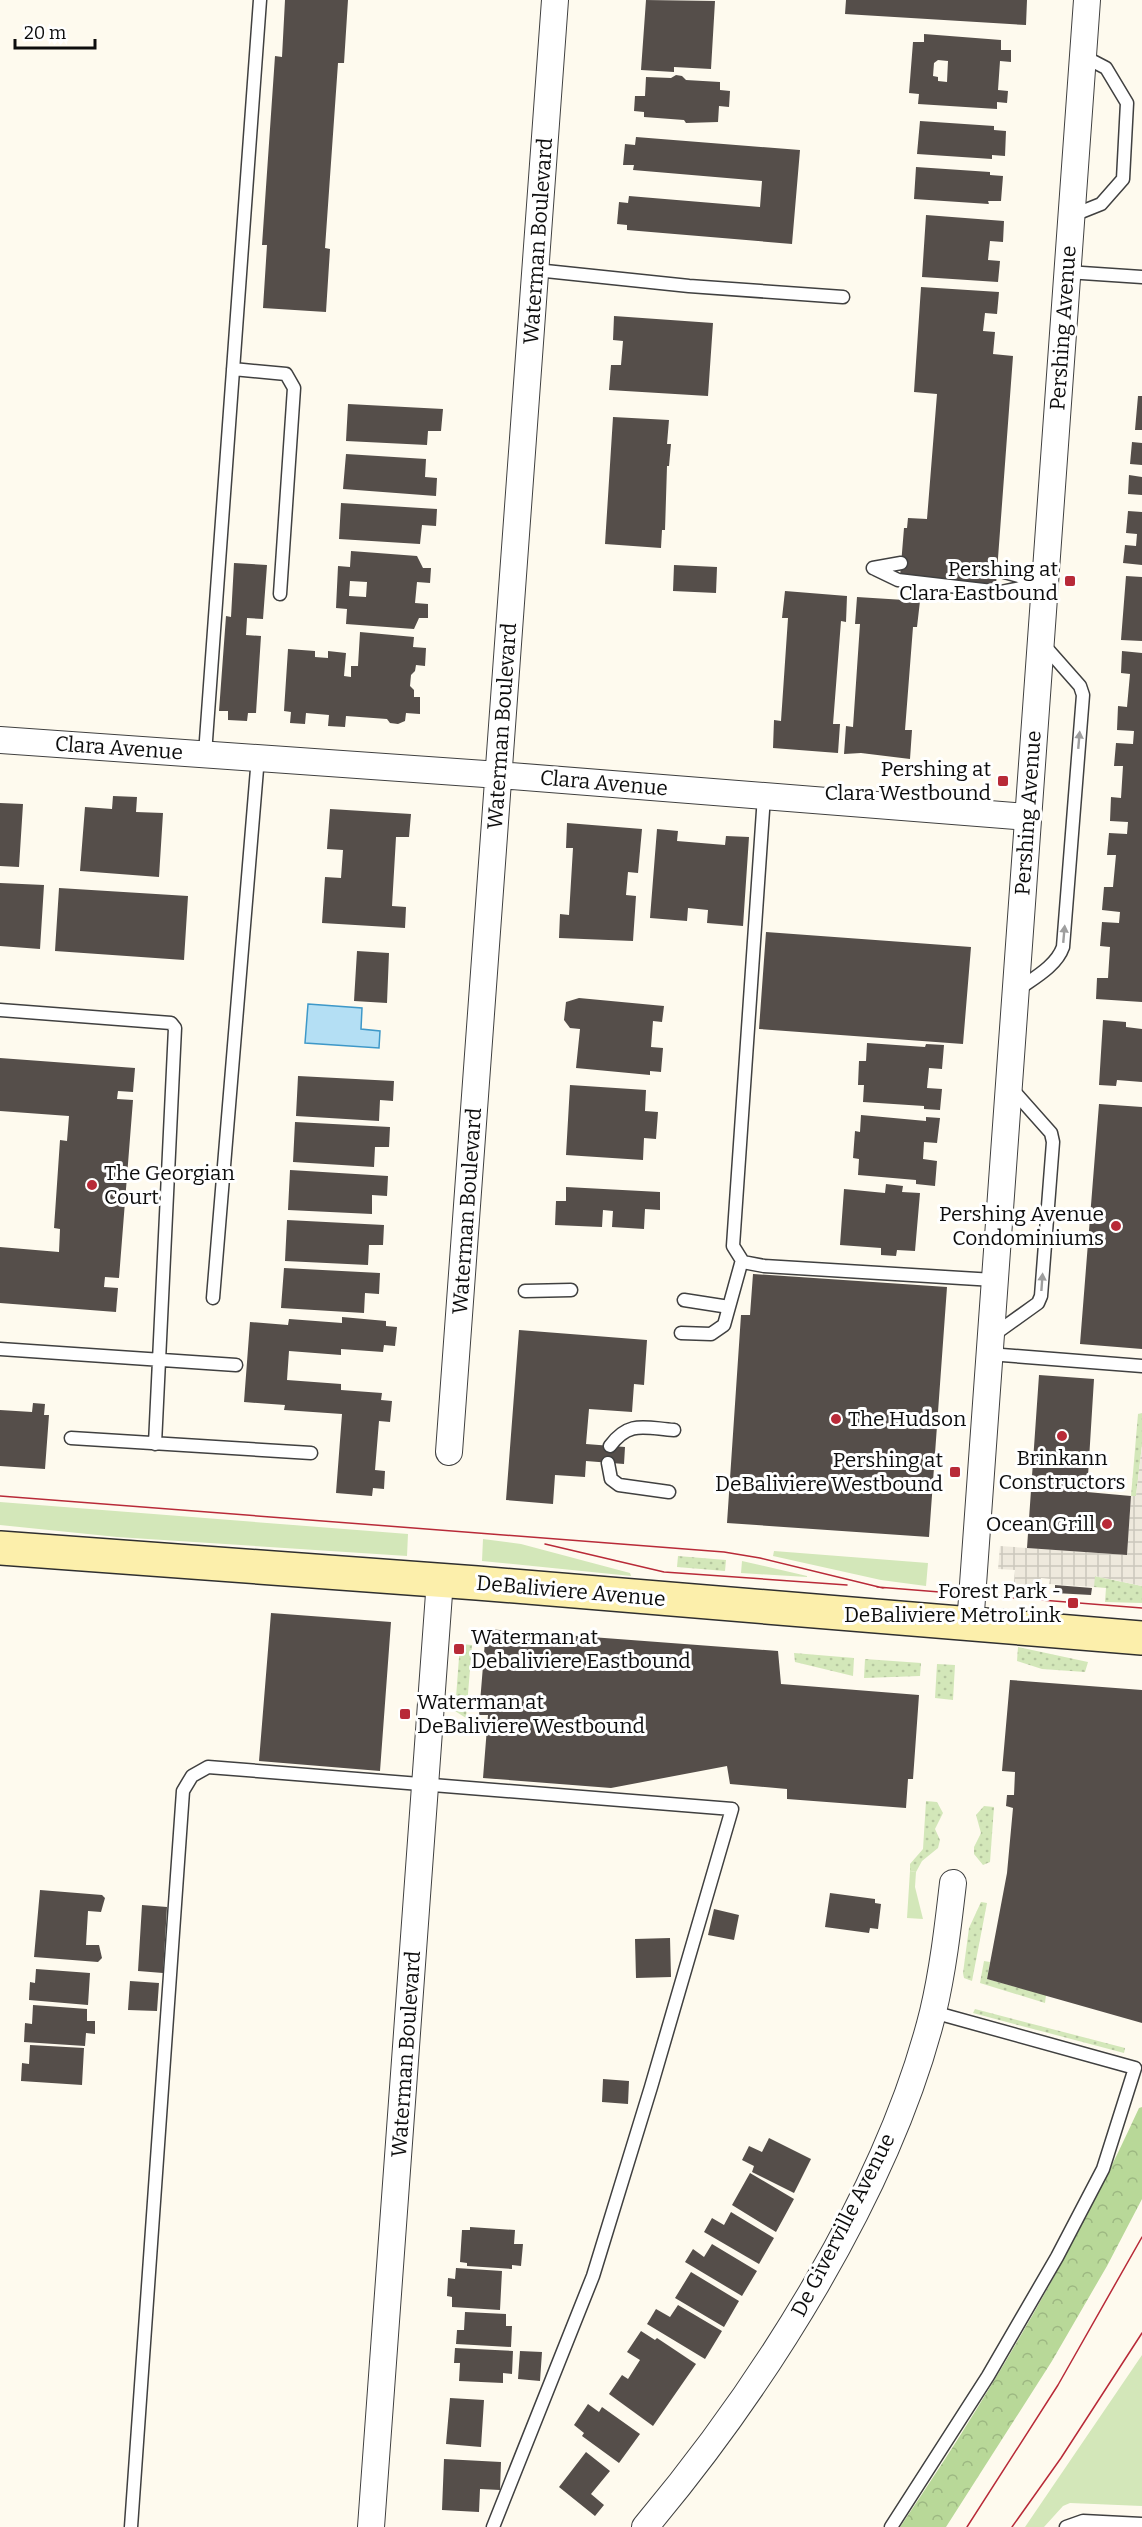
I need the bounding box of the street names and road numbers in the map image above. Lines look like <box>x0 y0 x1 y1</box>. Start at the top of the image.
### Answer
street label: Waterman Boulevard <box>518 137 558 345</box>
street label: Pershing Avenue <box>1044 245 1082 411</box>
street label: Waterman Boulevard <box>482 622 522 830</box>
street label: Pershing Avenue <box>1009 730 1047 896</box>
street label: Clara Avenue <box>54 731 184 765</box>
street label: Clara Avenue <box>539 764 669 802</box>
street label: Waterman Boulevard <box>447 1107 487 1315</box>
street label: DeBaliviere Avenue <box>475 1570 667 1612</box>
street label: Waterman Boulevard <box>386 1950 426 2158</box>
street label: De Giverville Avenue <box>785 2129 901 2321</box>

